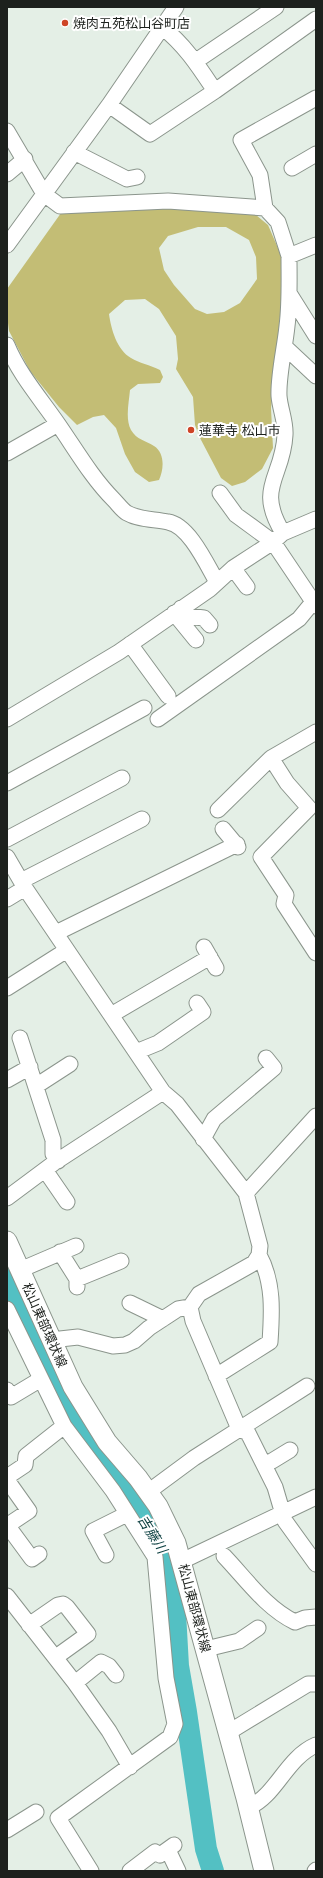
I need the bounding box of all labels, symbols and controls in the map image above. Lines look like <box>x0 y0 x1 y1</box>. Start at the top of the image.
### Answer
place label: 焼肉五苑松山谷町店 <box>73 14 190 32</box>
marker: 焼肉五苑松山谷町店 <box>60 18 70 28</box>
place label: 蓮華寺 松山市 <box>199 421 280 439</box>
marker: 蓮華寺 松山市 <box>186 425 196 435</box>
street label: 松山東部環状線 <box>18 1280 72 1370</box>
water label: 吉藤川 <box>134 1511 173 1559</box>
street label: 松山東部環状線 <box>175 1562 215 1654</box>

